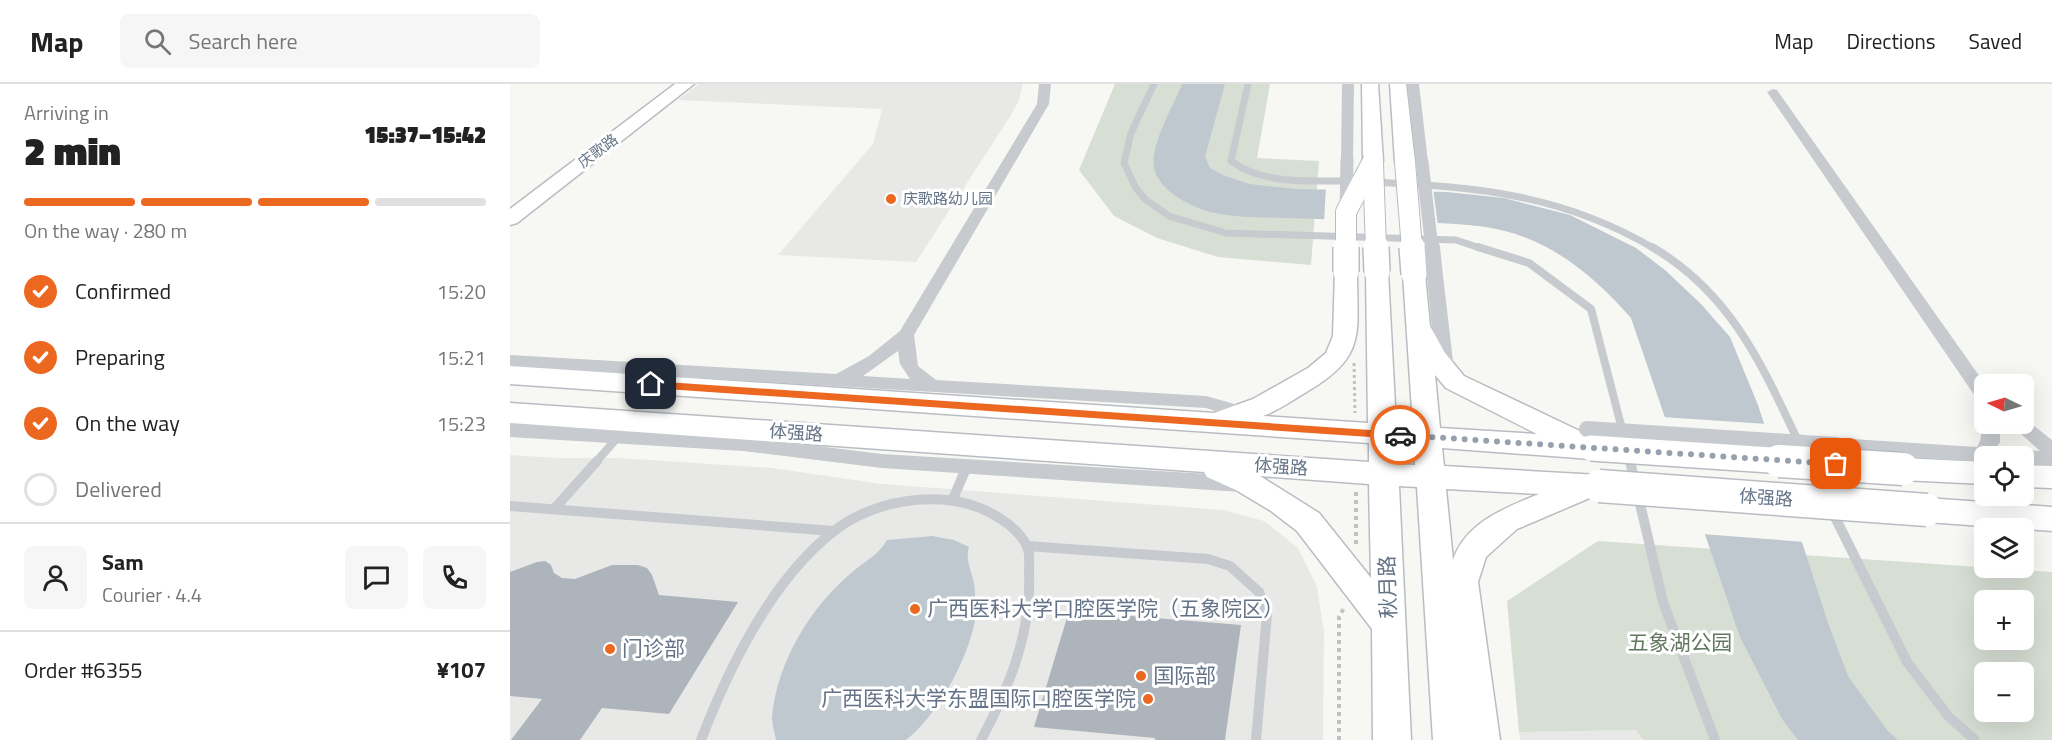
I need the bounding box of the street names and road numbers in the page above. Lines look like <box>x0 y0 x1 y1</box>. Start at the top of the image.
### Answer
street label: 庆歌路 <box>573 128 623 173</box>
street label: 体强路 <box>768 417 824 448</box>
street label: 体强路 <box>1253 451 1309 482</box>
street label: 体强路 <box>1738 482 1794 513</box>
street label: 秋月路 <box>1370 555 1404 619</box>

